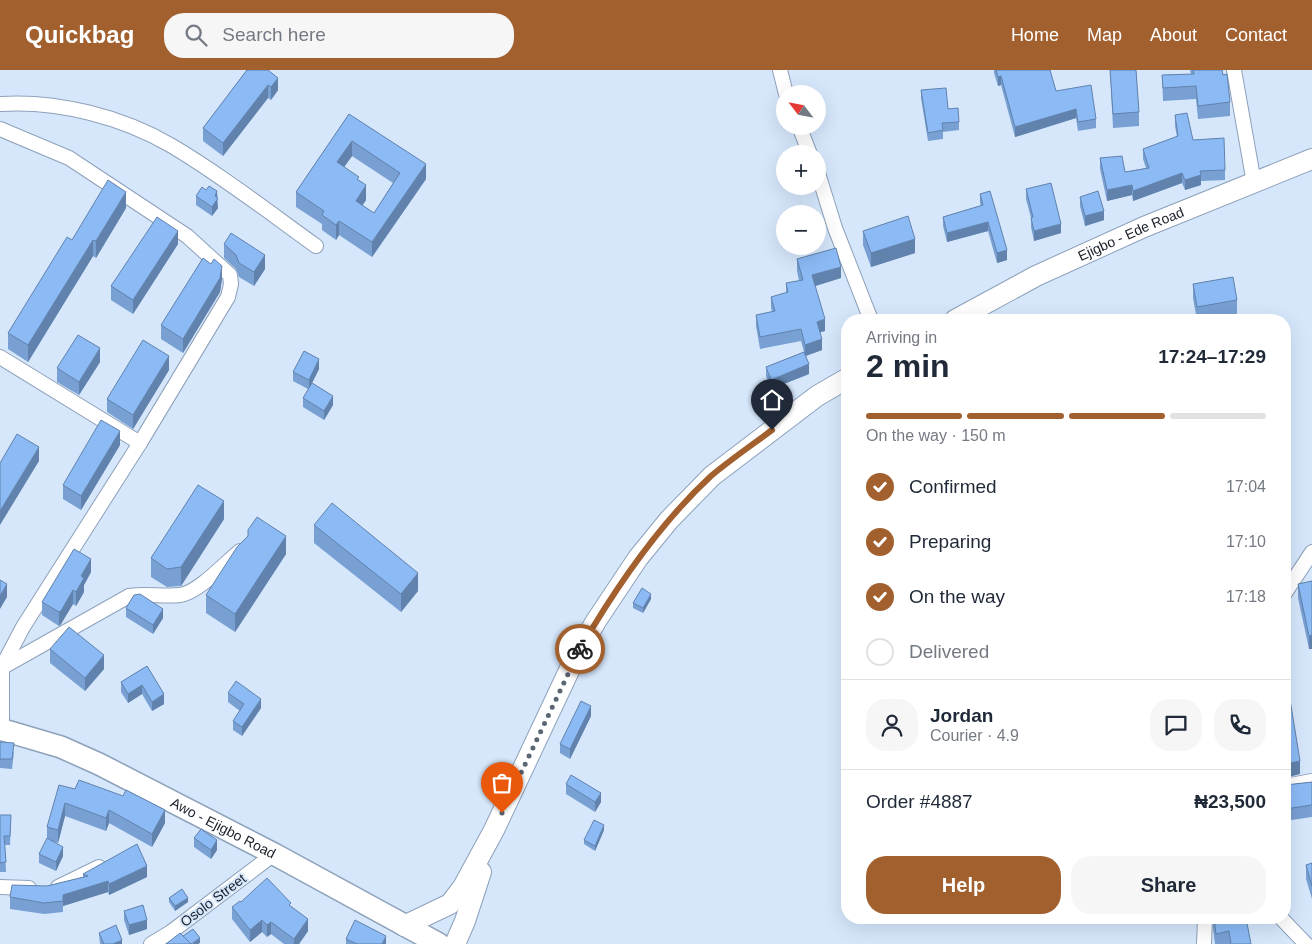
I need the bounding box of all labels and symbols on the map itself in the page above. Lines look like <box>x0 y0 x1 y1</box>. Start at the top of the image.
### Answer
north arrow <box>776 85 826 135</box>
street label: Ejigbo - Ede Road <box>1075 204 1186 264</box>
pin <box>751 379 793 430</box>
courier <box>555 624 605 674</box>
pin <box>481 762 523 813</box>
street label: Awo - Ejigbo Road <box>168 794 278 862</box>
street label: Osolo Street <box>177 870 249 930</box>

